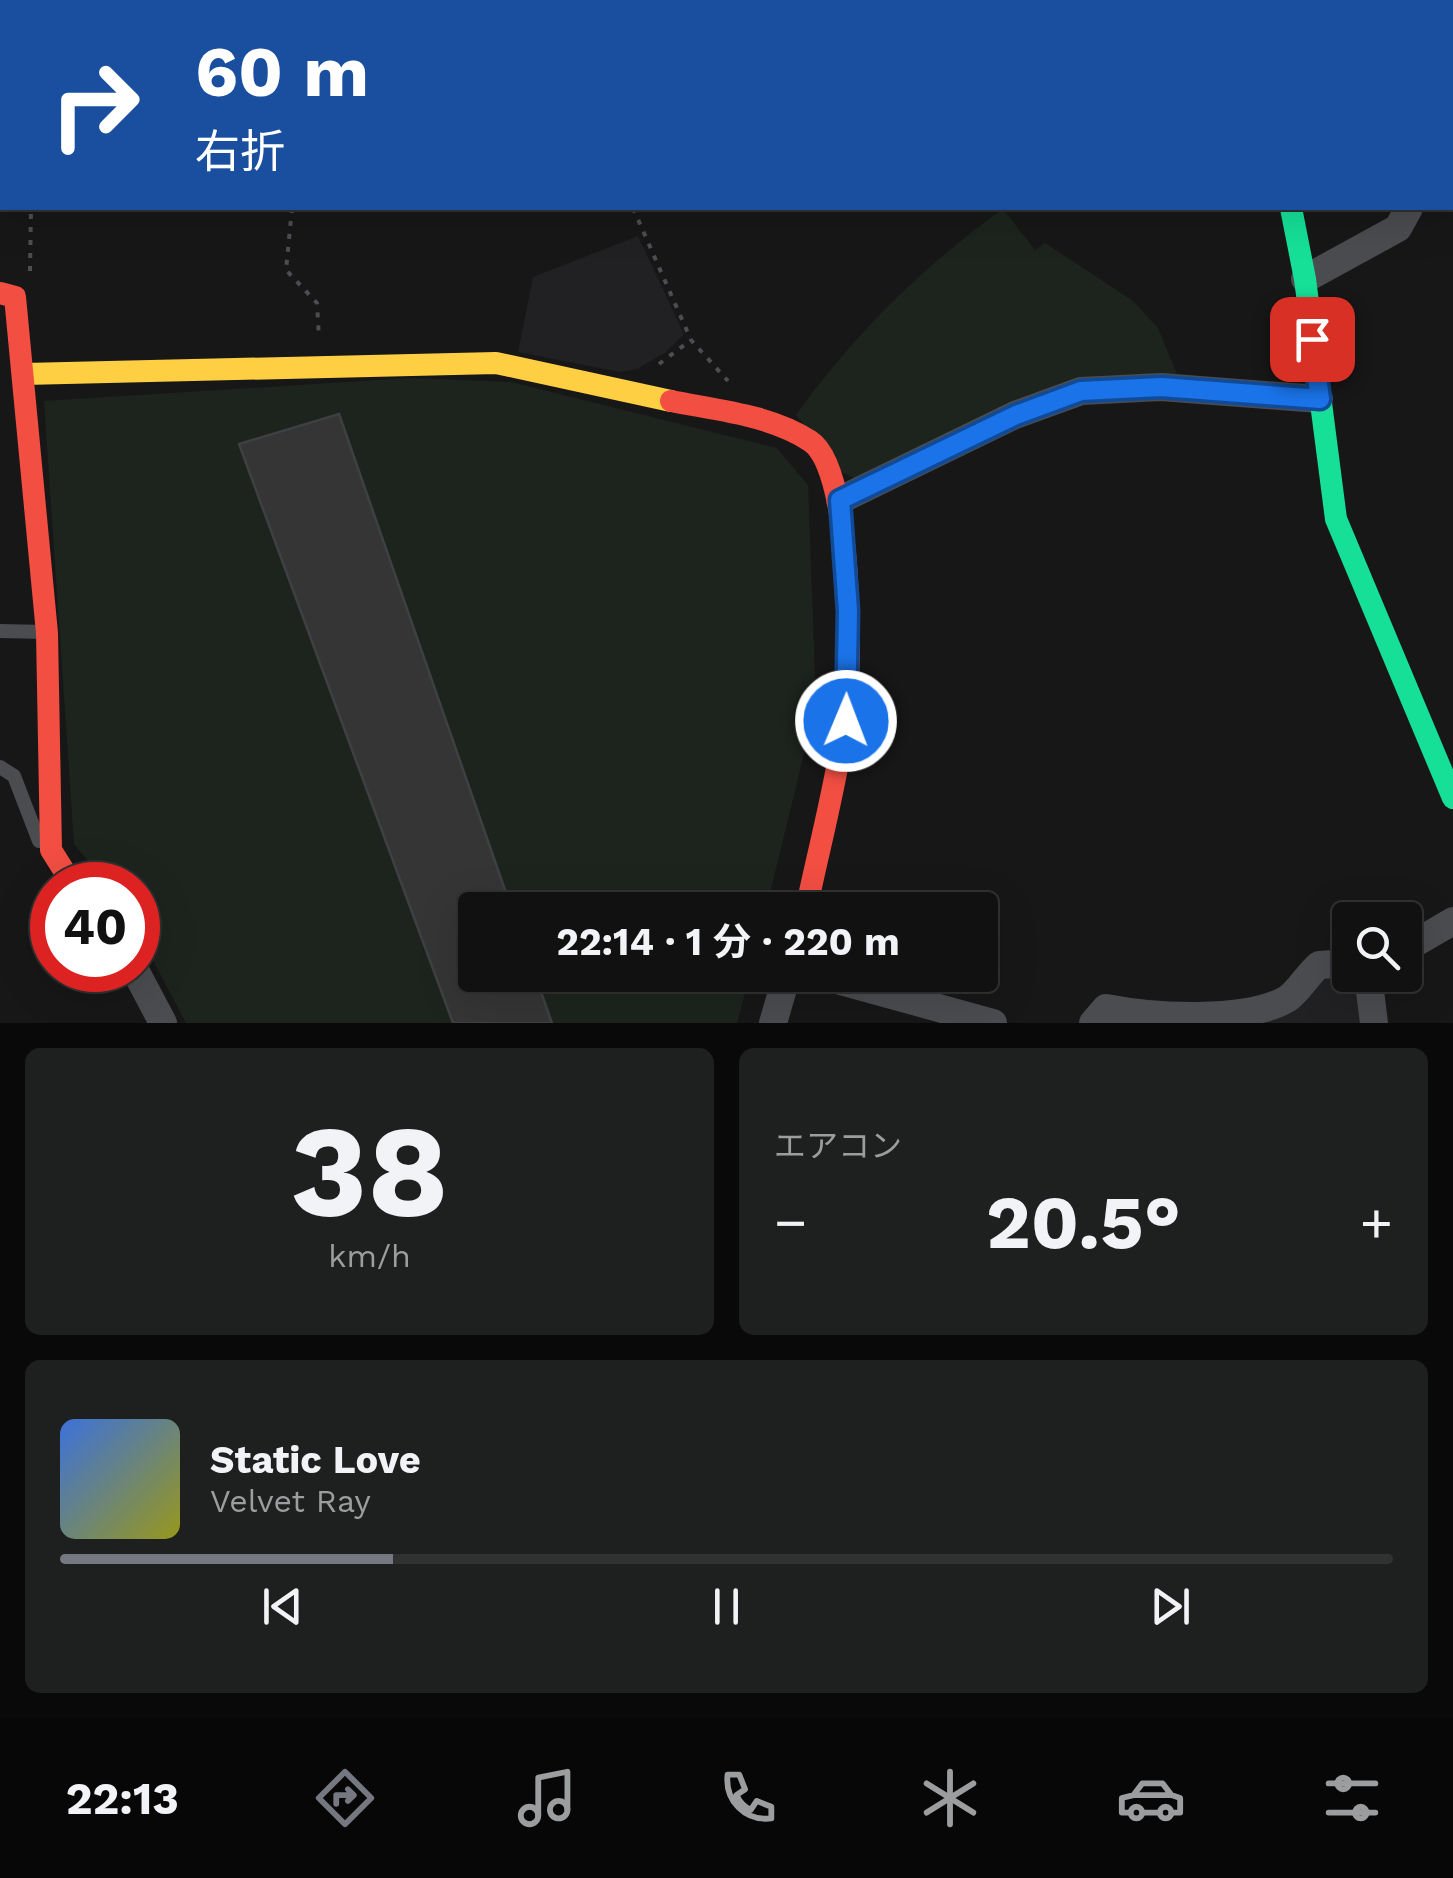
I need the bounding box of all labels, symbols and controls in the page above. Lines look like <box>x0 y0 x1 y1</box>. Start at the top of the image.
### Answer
text: 60 m <box>195 31 369 113</box>
icon: right <box>30 40 160 170</box>
text: 右折 <box>195 125 285 178</box>
pin <box>1270 297 1355 382</box>
icon: arrive <box>1285 312 1340 367</box>
position arrow <box>794 669 898 773</box>
speed limit sign: 40 <box>30 862 160 992</box>
map controls <box>1332 902 1422 992</box>
button: search <box>1332 902 1422 992</box>
text: 22:14 · 1 分 · 220 m <box>556 920 900 964</box>
text: 38 <box>290 1095 449 1248</box>
text: エアコン <box>774 1127 902 1165</box>
text: 20.5° <box>986 1178 1181 1266</box>
text: − <box>774 1190 807 1254</box>
text: + <box>1360 1190 1393 1254</box>
text: km/h <box>328 1237 411 1275</box>
text: Static Love <box>210 1438 421 1482</box>
text: Velvet Ray <box>210 1482 371 1520</box>
icon: previous <box>255 1579 310 1634</box>
icon: pause <box>699 1579 754 1634</box>
icon: next <box>1143 1579 1198 1634</box>
icon: directions <box>310 1763 380 1833</box>
icon: music <box>512 1763 582 1833</box>
icon: phone <box>713 1763 783 1833</box>
icon: climate <box>915 1763 985 1833</box>
icon: car <box>1116 1763 1186 1833</box>
icon: filters <box>1317 1763 1387 1833</box>
text: 22:13 <box>66 1772 179 1825</box>

